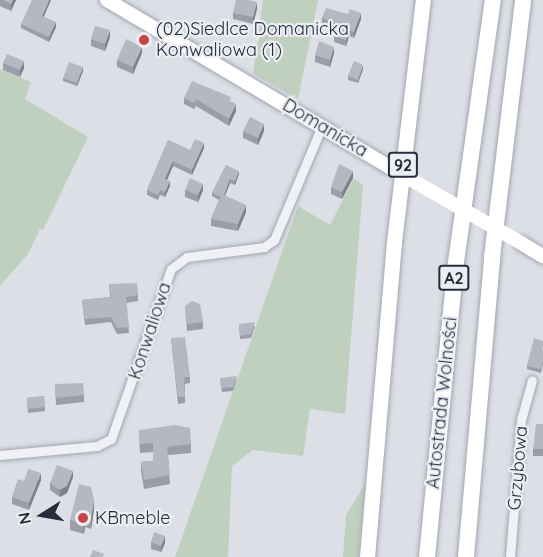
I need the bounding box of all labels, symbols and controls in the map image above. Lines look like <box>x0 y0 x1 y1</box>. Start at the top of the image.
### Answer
place label: (02)Siedlce Domanicka Konwaliowa (1) <box>156 19 349 62</box>
marker: (02)Siedlce Domanicka Konwaliowa (1) <box>137 33 151 47</box>
street label: Domanicka <box>279 94 371 162</box>
road number: 92 <box>386 152 420 178</box>
road number: A2 <box>438 265 470 291</box>
street label: Konwaliowa <box>124 280 176 382</box>
street label: Autostrada Wolności <box>422 316 462 490</box>
street label: Grzybowa <box>504 425 532 511</box>
north arrow <box>12 485 72 545</box>
place label: KBmeble <box>95 507 170 529</box>
text: N <box>13 511 35 526</box>
marker: KBmeble <box>76 511 90 525</box>

